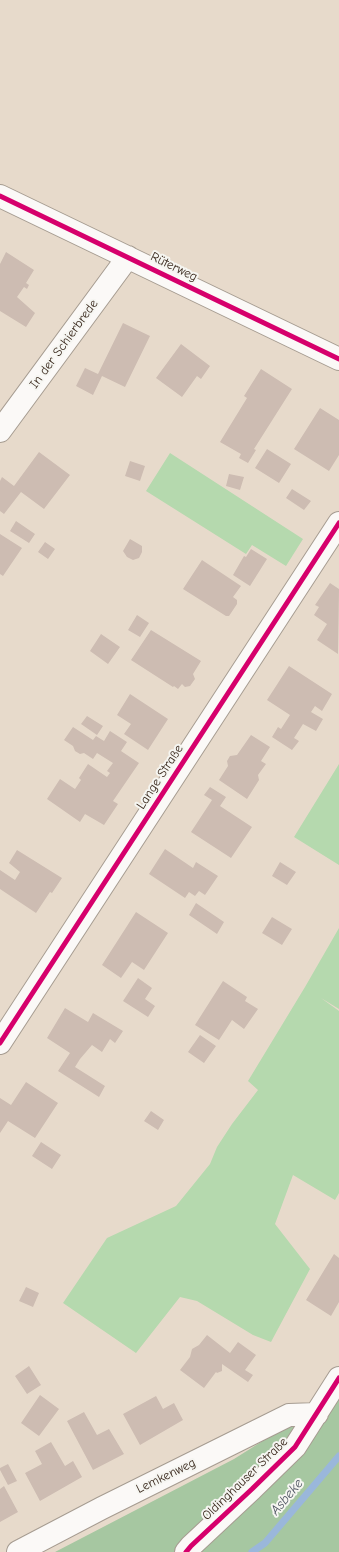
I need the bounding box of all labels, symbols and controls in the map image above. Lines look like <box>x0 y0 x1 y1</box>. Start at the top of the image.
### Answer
street label: Rüterweg <box>148 249 200 285</box>
street label: In der Schierbrede <box>26 296 102 392</box>
street label: Lange Straße <box>133 742 187 812</box>
street label: Oldinghauser Straße <box>199 1434 291 1524</box>
street label: Lemkenweg <box>134 1455 198 1497</box>
water label: Asbeke <box>267 1475 307 1519</box>

